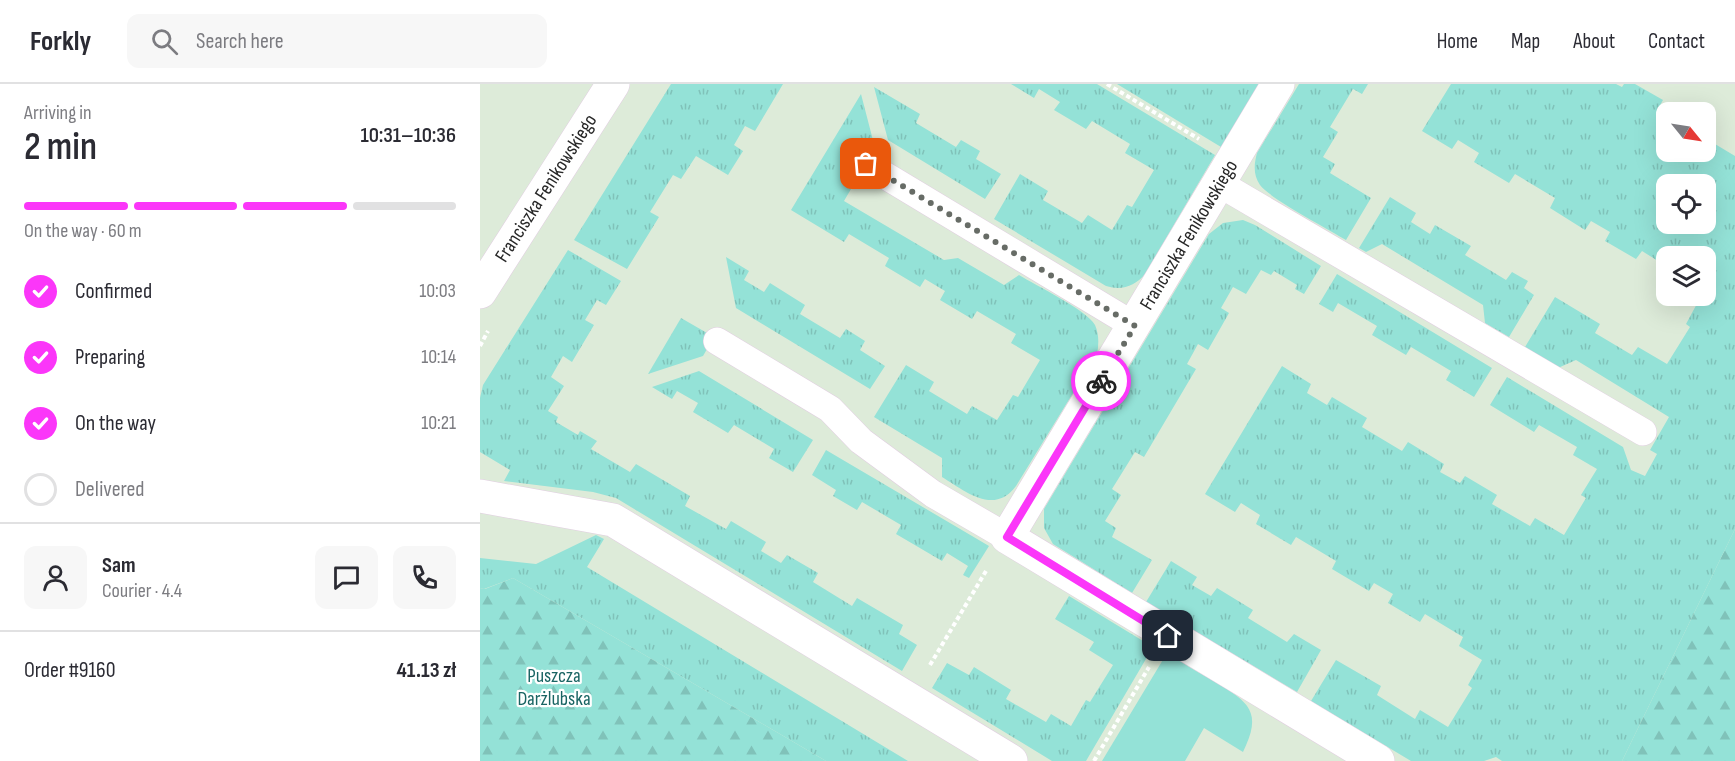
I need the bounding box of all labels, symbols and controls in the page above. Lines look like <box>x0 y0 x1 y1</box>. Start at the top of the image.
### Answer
search box <box>127 14 547 68</box>
text: Forkly <box>30 25 91 58</box>
icon: search <box>148 25 181 58</box>
text: Search here <box>196 28 284 55</box>
text: Home <box>1437 29 1478 54</box>
text: Map <box>1511 29 1540 54</box>
text: About <box>1573 29 1615 54</box>
text: Contact <box>1648 29 1705 54</box>
text: Arriving in <box>24 101 92 125</box>
north arrow <box>1656 102 1716 162</box>
map controls <box>1656 102 1716 306</box>
street label: Franciszka Fenikowskiego <box>490 110 602 267</box>
text: 10:31–10:36 <box>361 122 456 149</box>
text: 2 min <box>24 124 97 171</box>
pin <box>840 138 891 189</box>
icon: bag <box>849 147 882 180</box>
street label: Franciszka Fenikowskiego <box>1135 156 1243 314</box>
button: locate <box>1656 174 1716 234</box>
text: On the way · 60 m <box>24 219 142 243</box>
button: layers <box>1656 246 1716 306</box>
icon: check <box>24 275 57 308</box>
text: Confirmed <box>75 278 152 305</box>
text: 10:03 <box>419 279 456 303</box>
icon: check <box>24 341 57 374</box>
text: Preparing <box>75 344 145 371</box>
text: 10:14 <box>421 345 456 369</box>
courier <box>1071 351 1131 411</box>
icon: bike <box>1085 365 1118 398</box>
icon: check <box>24 407 57 440</box>
text: On the way <box>75 410 156 437</box>
text: 10:21 <box>421 411 456 435</box>
text: Delivered <box>75 476 144 503</box>
button: person <box>24 546 87 609</box>
button: chat <box>315 546 378 609</box>
button: phone <box>393 546 456 609</box>
text: Sam <box>102 552 136 579</box>
text: Courier · 4.4 <box>102 579 182 603</box>
pin <box>1142 610 1193 661</box>
icon: home <box>1151 619 1184 652</box>
text: Order #9160 <box>24 657 116 684</box>
text: 41.13 zł <box>396 657 456 684</box>
park label: Puszcza Darżlubska <box>517 664 591 711</box>

